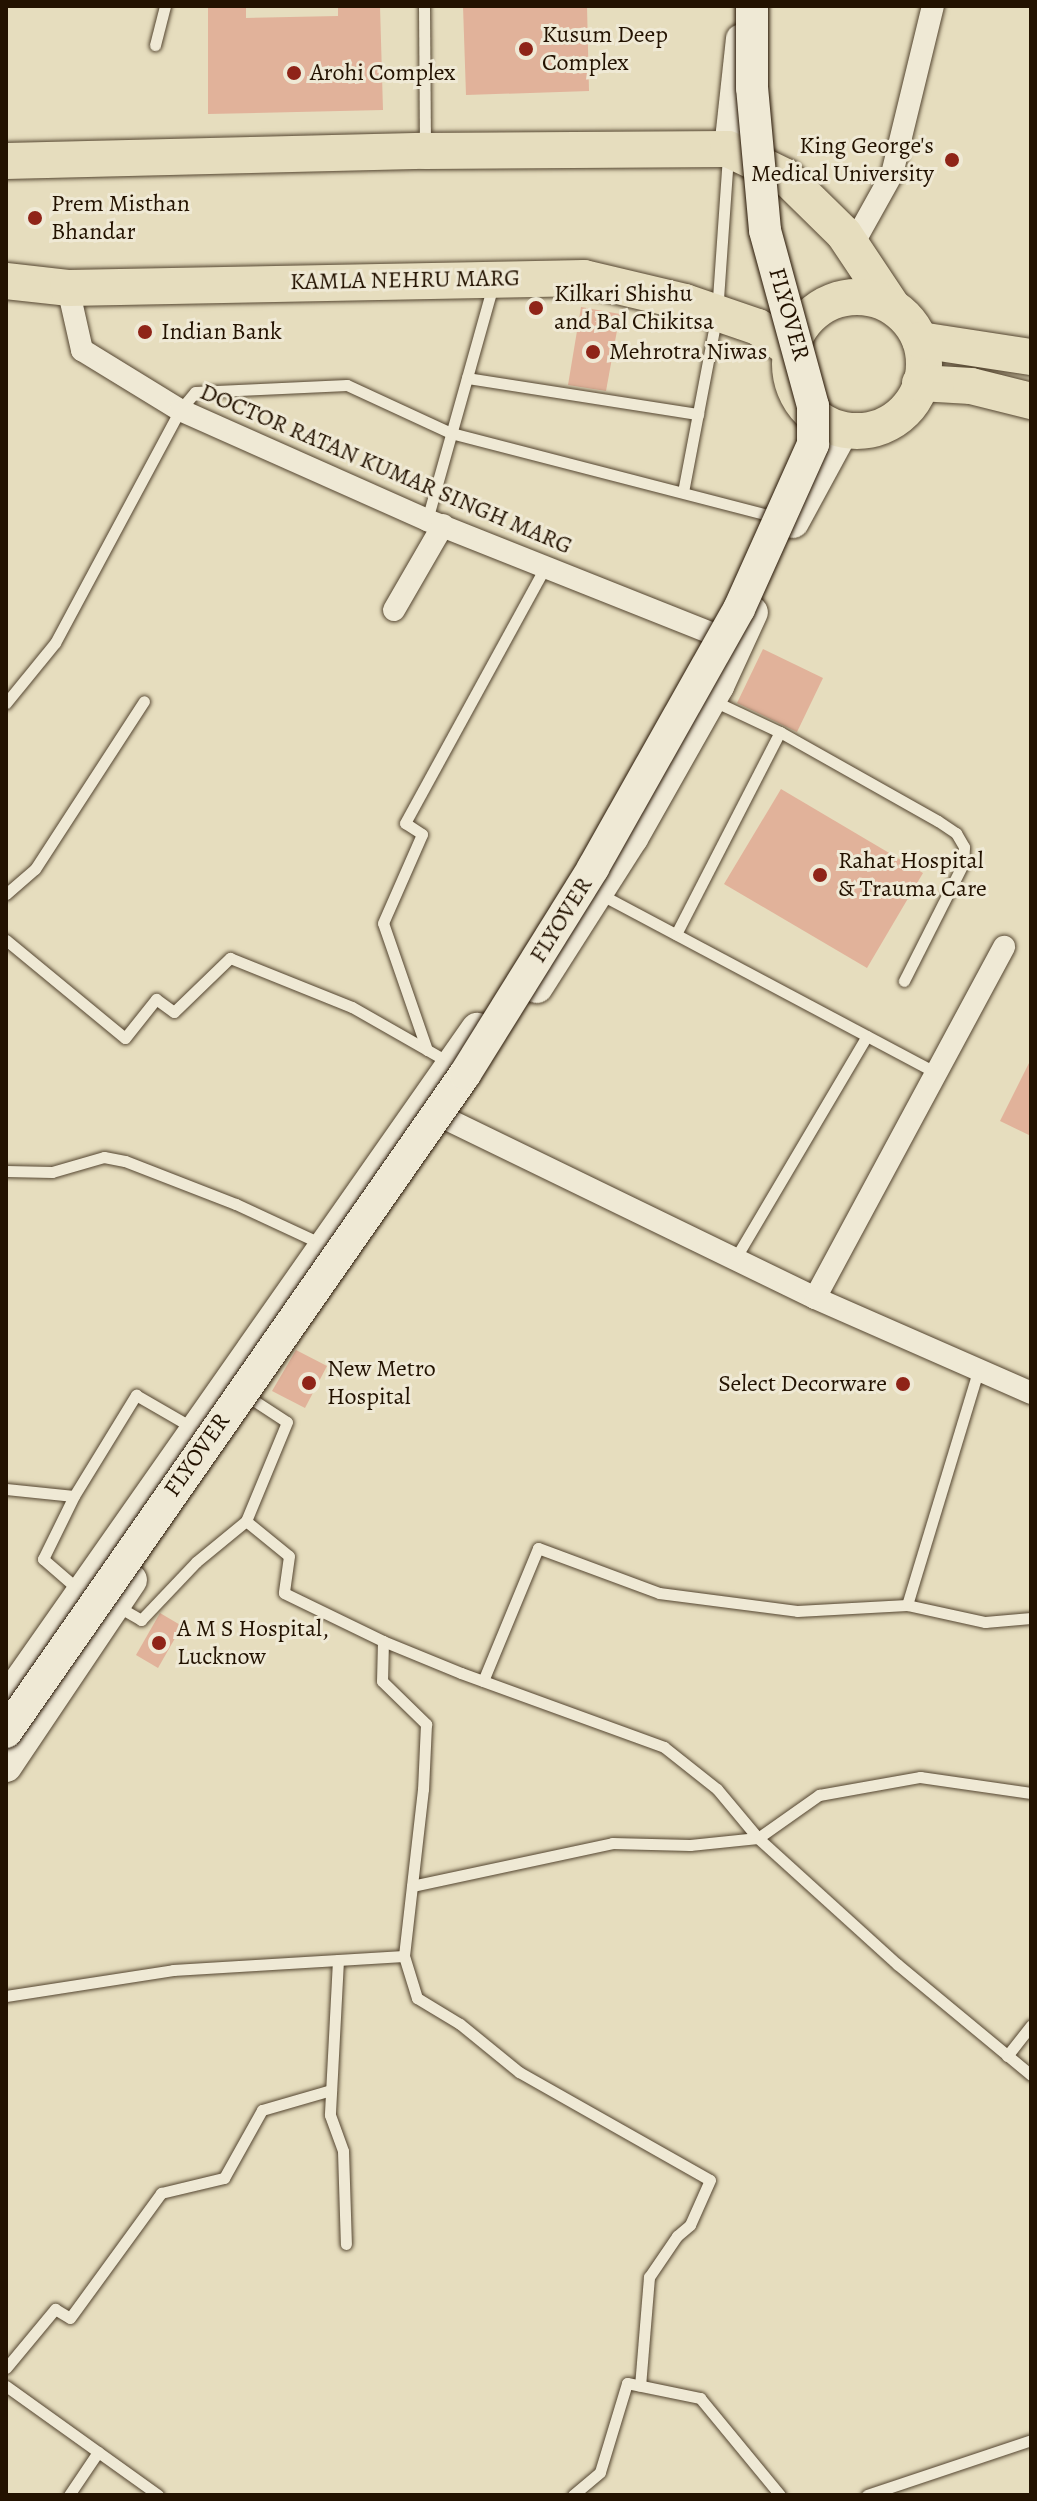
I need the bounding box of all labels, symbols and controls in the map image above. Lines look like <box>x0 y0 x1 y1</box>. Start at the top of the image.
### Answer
place label: Kusum Deep Complex <box>542 21 668 77</box>
marker: Kusum Deep Complex <box>517 40 535 58</box>
place label: Arohi Complex <box>310 59 455 87</box>
marker: Arohi Complex <box>285 64 303 82</box>
place label: King George's Medical University <box>751 132 934 188</box>
marker: King George's Medical University <box>941 149 963 171</box>
place label: Prem Misthan Bhandar <box>51 190 190 246</box>
marker: Prem Misthan Bhandar <box>26 209 44 227</box>
street label: KAMLA NEHRU MARG <box>290 264 520 296</box>
street label: FLYOVER <box>762 264 816 364</box>
place label: Kilkari Shishu and Bal Chikitsa <box>554 280 714 336</box>
marker: Kilkari Shishu and Bal Chikitsa <box>525 297 547 319</box>
place label: Indian Bank <box>161 318 282 346</box>
marker: Indian Bank <box>136 323 154 341</box>
place label: Mehrotra Niwas <box>609 338 767 366</box>
marker: Mehrotra Niwas <box>584 343 602 361</box>
street label: DOCTOR RATAN KUMAR SINGH MARG <box>196 377 576 561</box>
place label: Rahat Hospital & Trauma Care <box>838 847 987 903</box>
marker: Rahat Hospital & Trauma Care <box>809 864 831 886</box>
street label: FLYOVER <box>524 872 598 968</box>
place label: New Metro Hospital <box>327 1355 436 1411</box>
place label: Select Decorware <box>718 1370 887 1398</box>
marker: New Metro Hospital <box>298 1372 320 1394</box>
marker: Select Decorware <box>894 1375 912 1393</box>
street label: FLYOVER <box>158 1408 236 1502</box>
place label: A M S Hospital, Lucknow <box>177 1615 329 1671</box>
marker: A M S Hospital, Lucknow <box>148 1632 170 1654</box>

